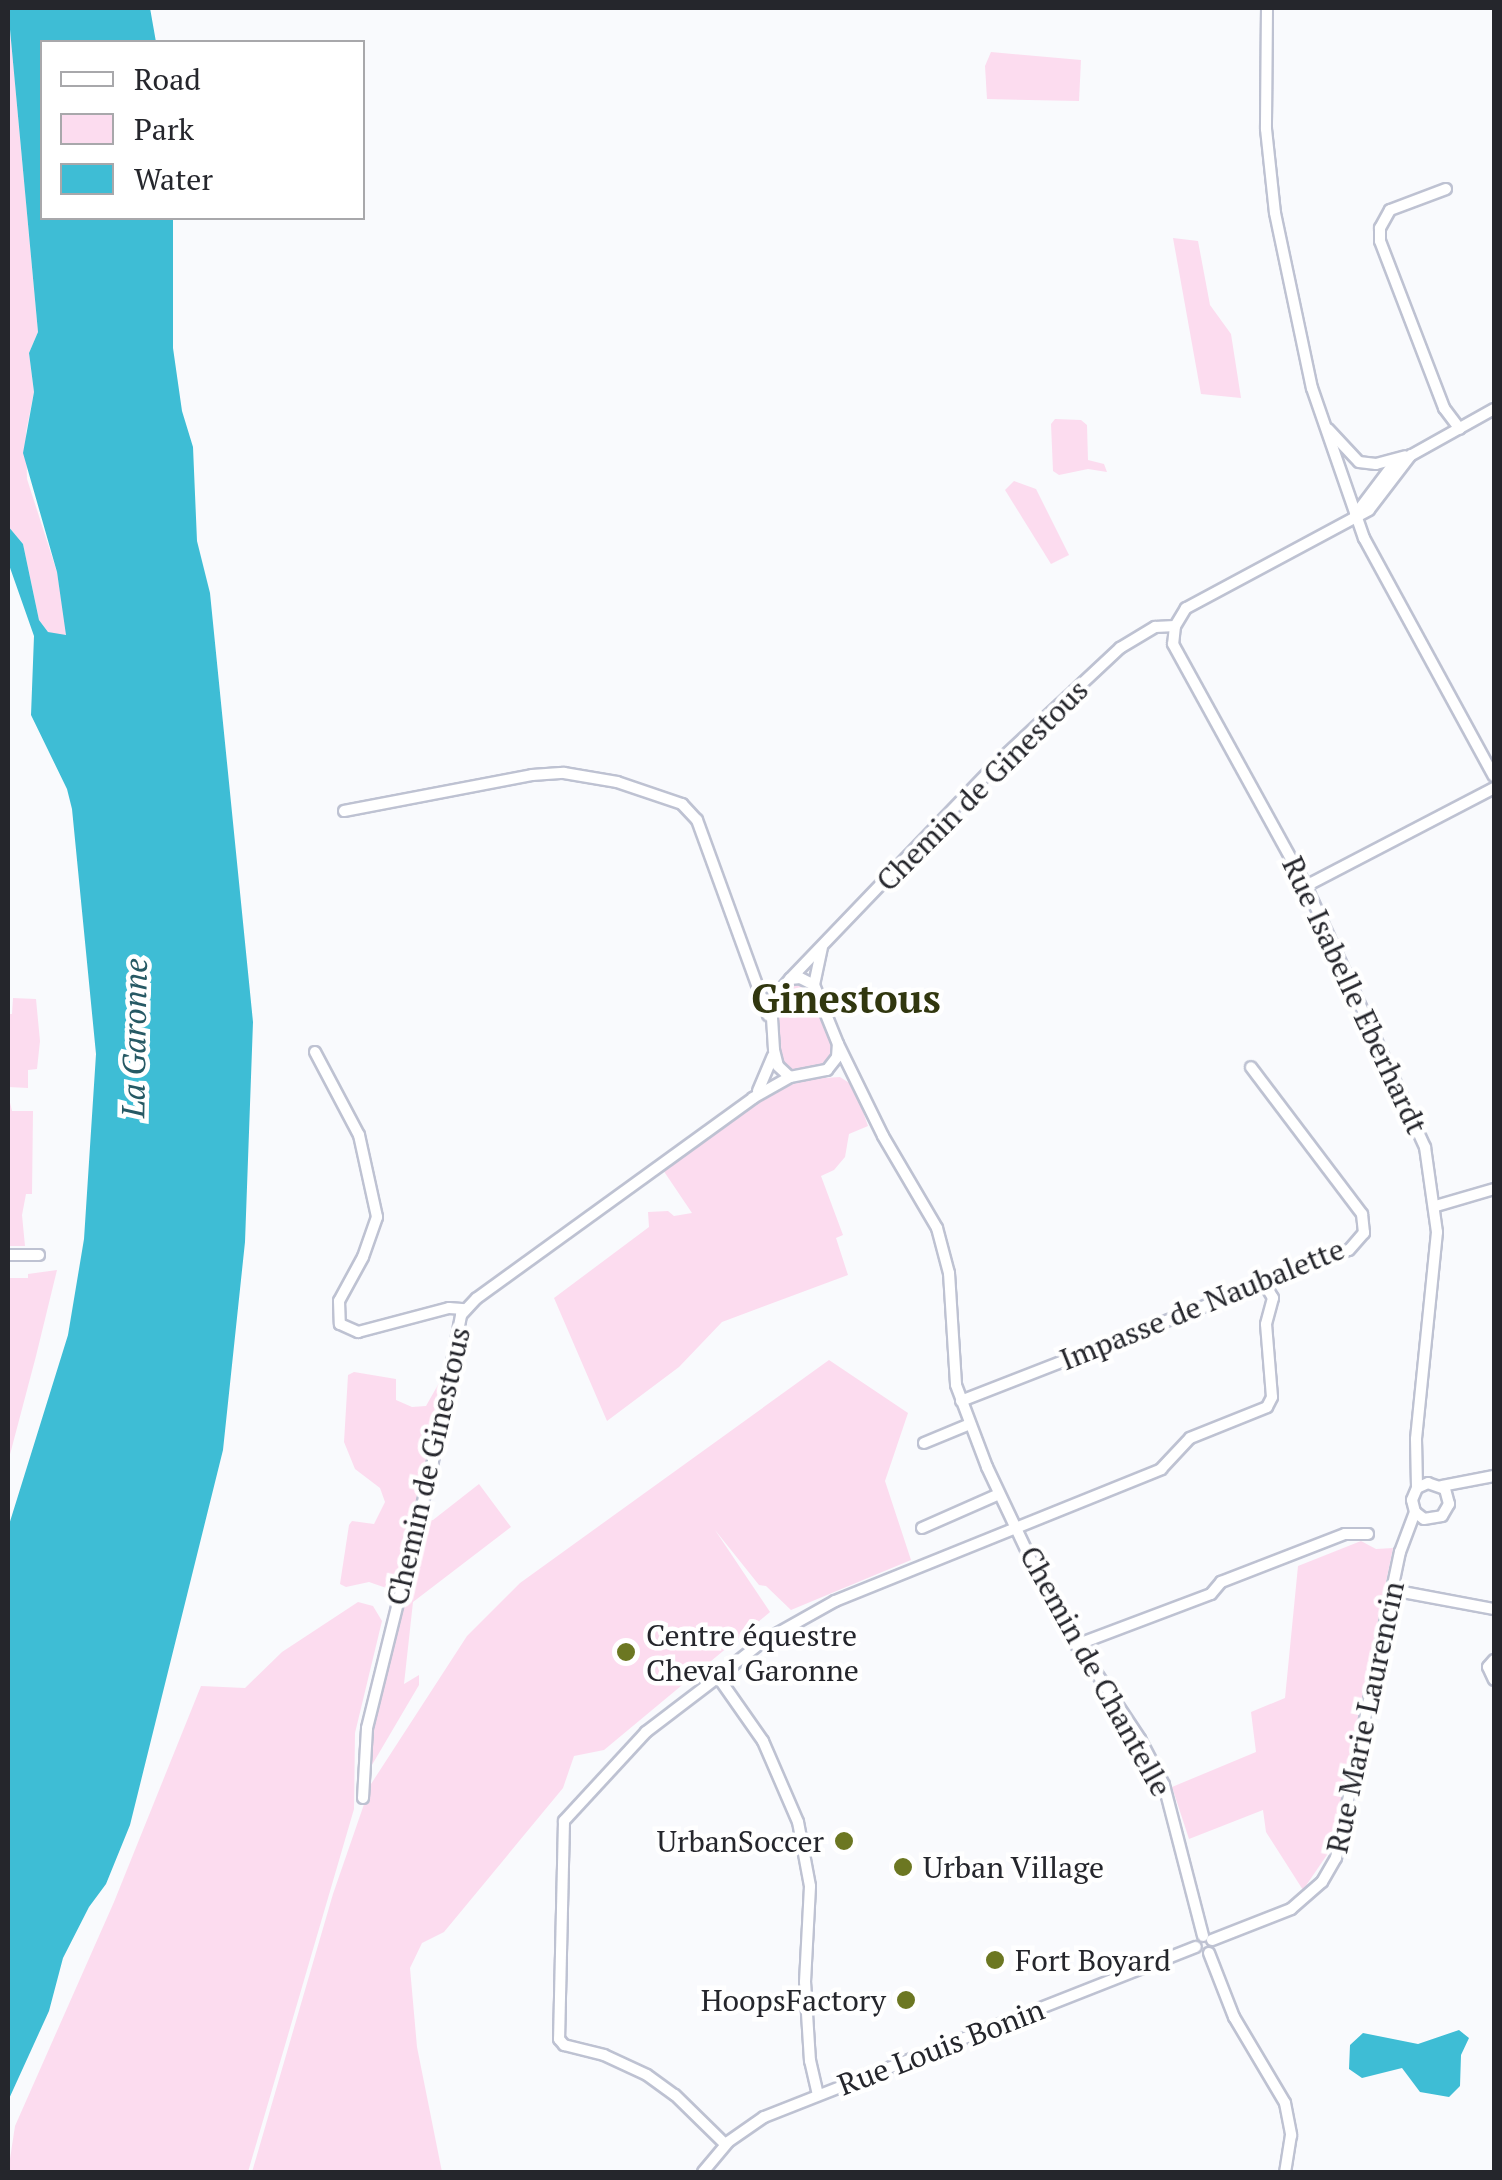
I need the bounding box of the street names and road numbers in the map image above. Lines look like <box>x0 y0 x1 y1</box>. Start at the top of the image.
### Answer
street label: Chemin de Ginestous <box>869 672 1095 898</box>
street label: Rue Isabelle Eberhardt <box>1275 851 1435 1139</box>
street label: Impasse de Naubalette <box>1055 1231 1349 1377</box>
street label: Chemin de Ginestous <box>378 1323 478 1609</box>
street label: Chemin de Chantelle <box>1012 1540 1180 1802</box>
street label: Rue Marie Laurencin <box>1319 1578 1411 1856</box>
street label: Rue Louis Bonin <box>833 1991 1049 2103</box>

